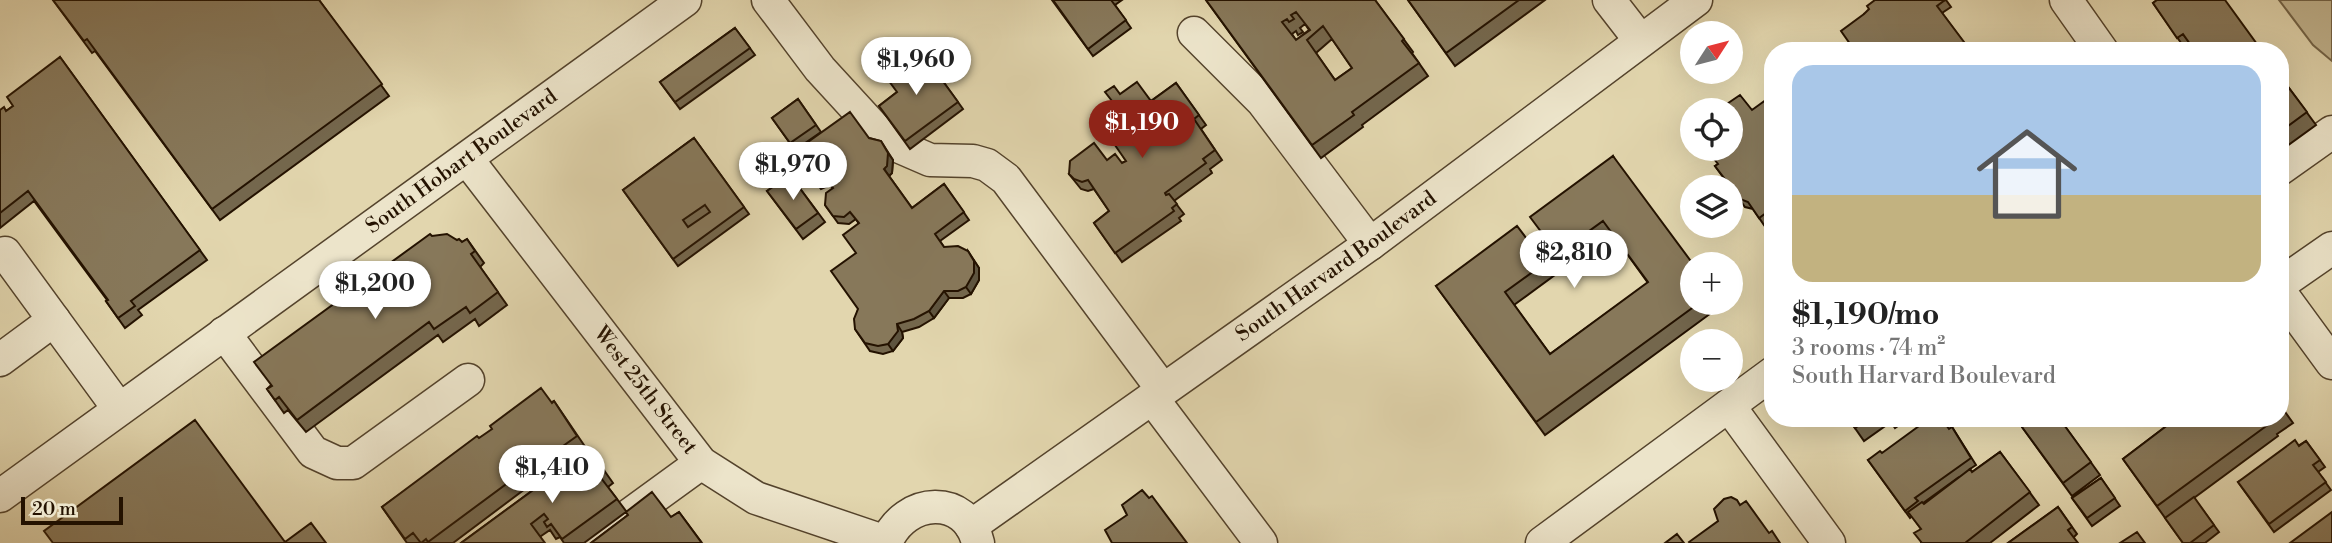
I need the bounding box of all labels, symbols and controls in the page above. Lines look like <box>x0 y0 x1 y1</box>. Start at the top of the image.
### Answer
north arrow <box>1680 21 1743 84</box>
map controls <box>1680 21 1743 392</box>
pin: $1,960 <box>859 38 973 97</box>
text: $1,960 <box>877 46 955 74</box>
street label: South Hobart Boulevard <box>361 84 563 240</box>
button: locate <box>1680 98 1743 161</box>
pin: $1,190 <box>1085 100 1199 160</box>
text: $1,190 <box>1105 109 1179 137</box>
icon: home <box>1964 111 2090 237</box>
pin: $1,970 <box>736 142 850 202</box>
text: $1,970 <box>755 151 831 179</box>
button: layers <box>1680 175 1743 238</box>
street label: South Harvard Boulevard <box>1231 186 1442 348</box>
pin: $2,810 <box>1517 230 1631 290</box>
text: $2,810 <box>1536 239 1612 267</box>
button: + <box>1680 252 1743 315</box>
pin: $1,200 <box>318 262 432 321</box>
text: $1,200 <box>335 270 415 298</box>
text: $1,190/mo <box>1792 296 1939 334</box>
street label: West 25th Street <box>587 320 703 460</box>
button: − <box>1680 329 1743 392</box>
text: 3 rooms · 74 m² <box>1792 334 1945 362</box>
text: South Harvard Boulevard <box>1792 362 2056 390</box>
pin: $1,410 <box>495 446 609 505</box>
text: $1,410 <box>515 454 589 482</box>
scale bar <box>21 494 122 526</box>
text: 20 m <box>32 497 76 521</box>

